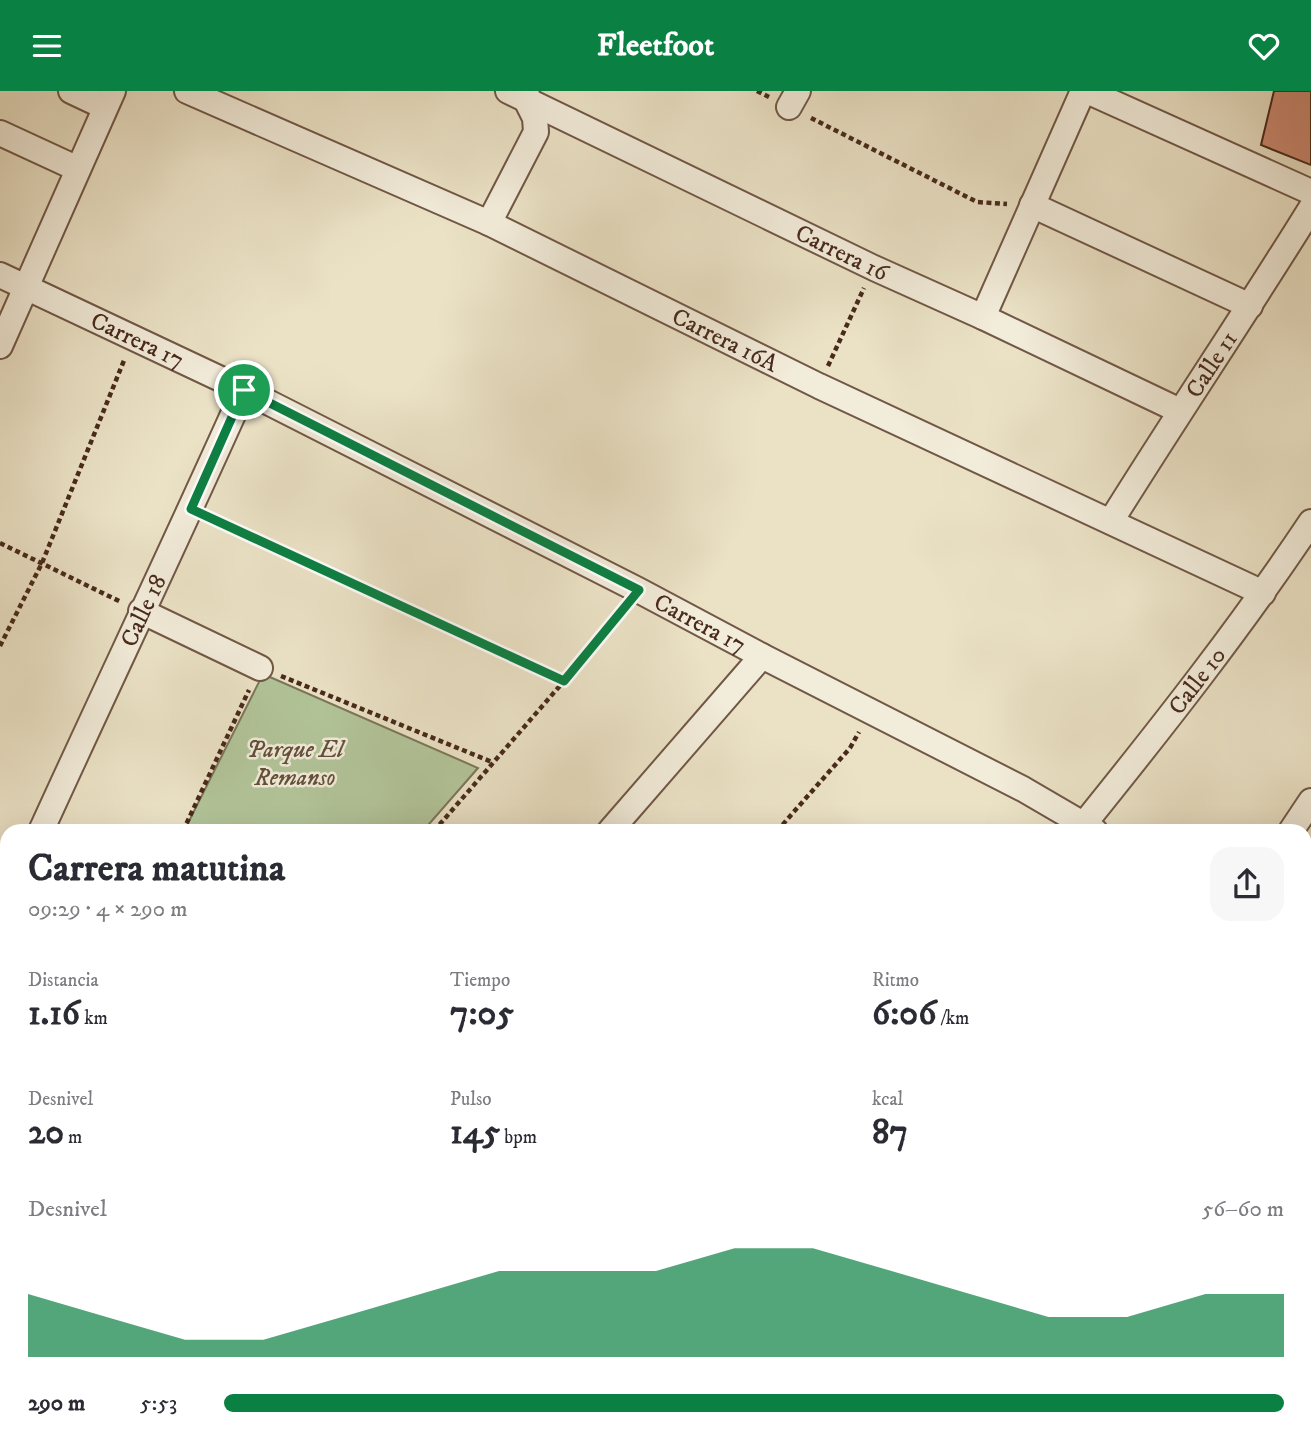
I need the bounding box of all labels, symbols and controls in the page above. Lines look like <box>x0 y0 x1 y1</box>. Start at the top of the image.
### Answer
text: Fleetfoot <box>597 26 714 66</box>
icon: menu <box>28 27 66 65</box>
icon: heart <box>1245 27 1283 65</box>
street label: Carrera 16 <box>790 218 894 289</box>
street label: Carrera 16A <box>667 302 783 380</box>
street label: Carrera 17 <box>86 306 189 376</box>
street label: Calle 11 <box>1180 326 1245 404</box>
pin <box>214 360 274 420</box>
icon: arrive <box>225 371 263 409</box>
street label: Calle 18 <box>114 570 174 652</box>
street label: Carrera 17 <box>649 587 751 661</box>
street label: Calle 10 <box>1162 641 1233 721</box>
park label: Parque El Remanso <box>247 735 346 793</box>
text: Carrera matutina <box>28 845 285 893</box>
button: share <box>1210 847 1284 921</box>
text: 09:29 · 4 × 290 m <box>28 895 187 924</box>
text: Distancia <box>28 969 99 992</box>
text: Tiempo <box>450 969 510 992</box>
text: Ritmo <box>872 969 919 992</box>
text: 1.16 <box>28 992 80 1036</box>
text: 7:05 <box>450 992 514 1036</box>
text: 6:06 <box>872 992 936 1036</box>
text: km <box>80 1007 108 1030</box>
text: /km <box>936 1007 969 1030</box>
text: Desnivel <box>28 1088 93 1111</box>
text: Pulso <box>450 1088 492 1111</box>
text: kcal <box>872 1088 903 1111</box>
text: 20 <box>28 1111 64 1155</box>
text: 145 <box>450 1111 500 1155</box>
text: 87 <box>872 1111 908 1155</box>
text: m <box>64 1126 82 1149</box>
text: bpm <box>500 1126 537 1149</box>
text: Desnivel <box>28 1195 107 1224</box>
text: 56–60 m <box>1202 1195 1284 1224</box>
text: 290 m <box>28 1389 85 1418</box>
text: 5:53 <box>140 1389 177 1418</box>

